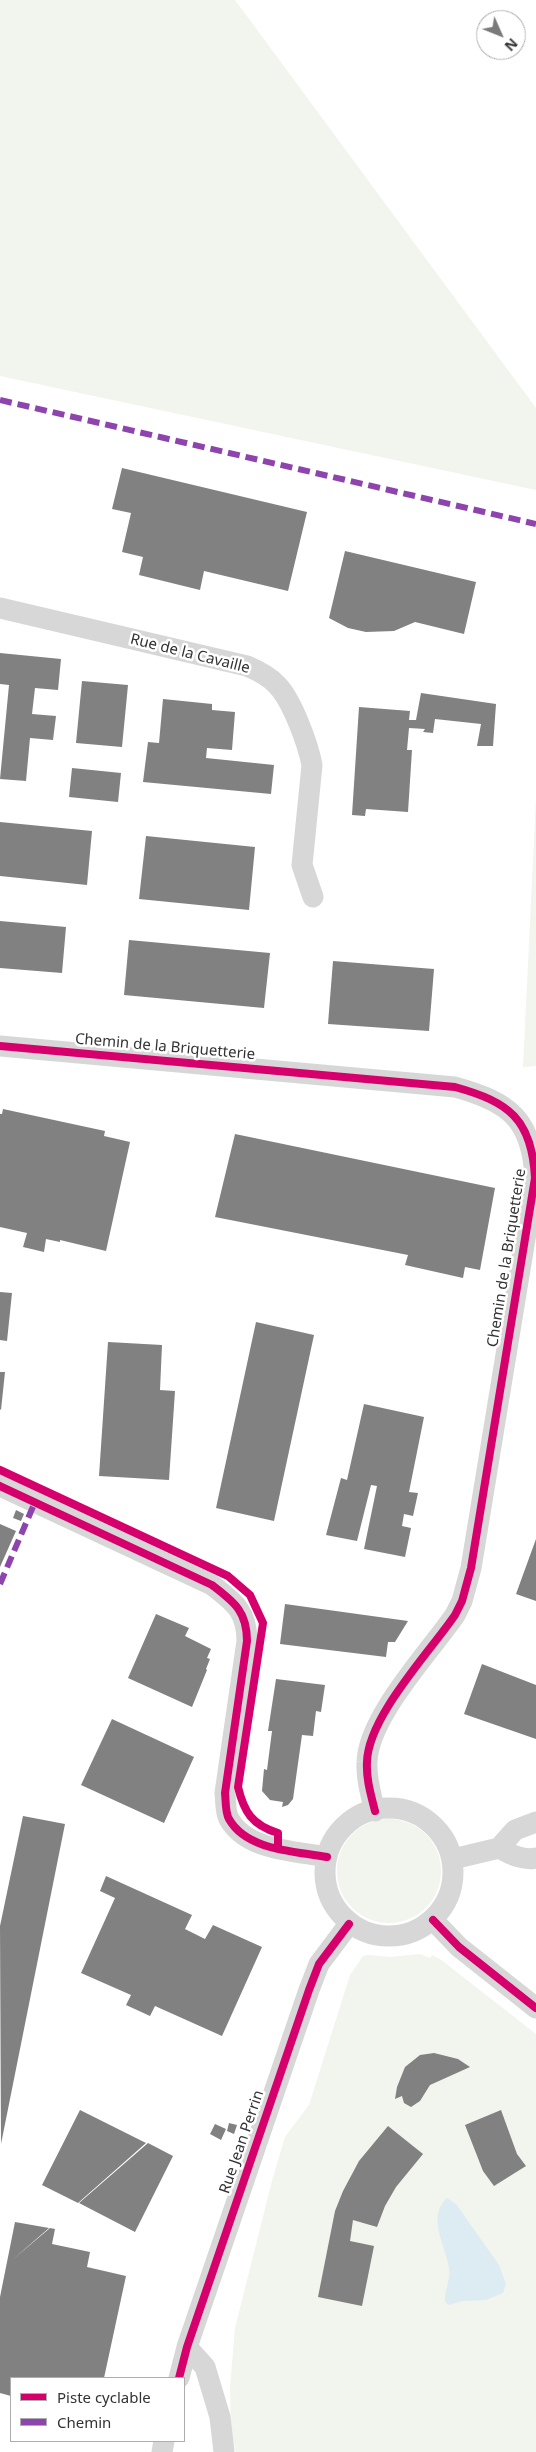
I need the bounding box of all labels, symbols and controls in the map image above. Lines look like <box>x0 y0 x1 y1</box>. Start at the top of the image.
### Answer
north arrow <box>476 10 526 60</box>
text: N <box>501 34 522 56</box>
street label: Rue de la Cavaille <box>128 630 252 678</box>
street label: Chemin de la Briquetterie <box>74 1030 256 1064</box>
street label: Chemin de la Briquetterie <box>484 1167 530 1349</box>
street label: Rue Jean Perrin <box>216 2088 268 2196</box>
legend <box>10 2377 185 2442</box>
text: Piste cyclable <box>57 2387 151 2407</box>
text: Chemin <box>57 2412 111 2432</box>

